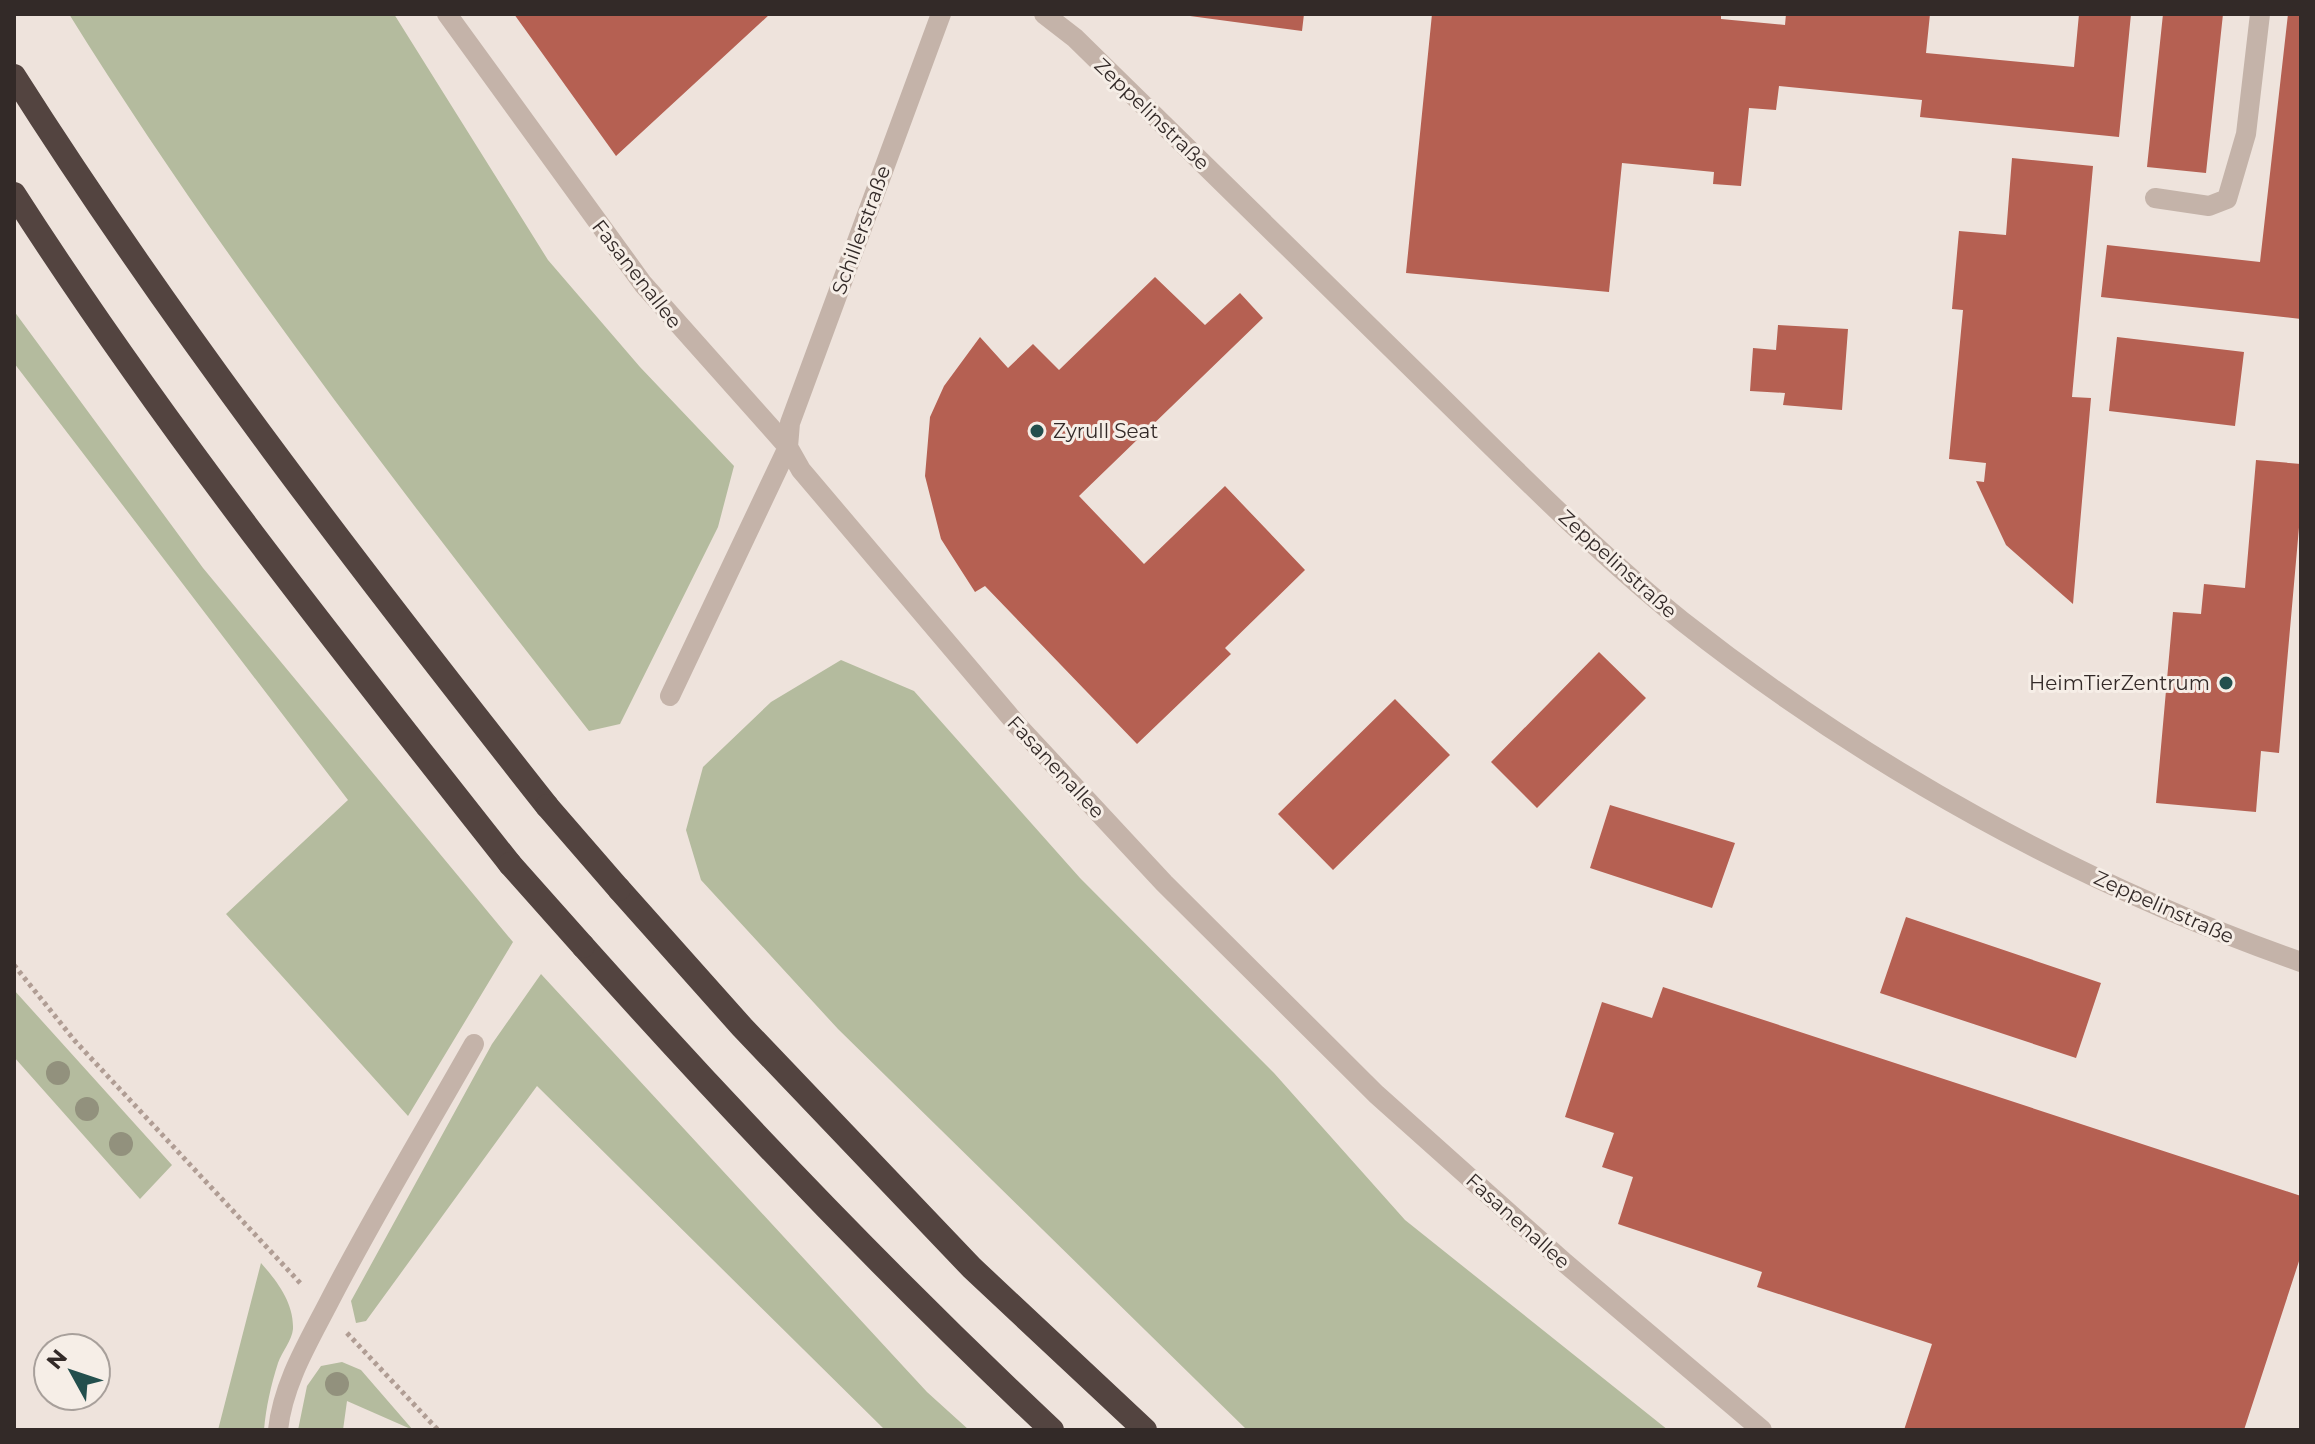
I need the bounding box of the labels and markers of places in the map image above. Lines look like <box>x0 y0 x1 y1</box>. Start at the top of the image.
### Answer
place label: Zyrull Seat <box>1053 419 1158 443</box>
marker: Zyrull Seat <box>1028 422 1046 440</box>
place label: HeimTierZentrum <box>2029 671 2210 695</box>
marker: HeimTierZentrum <box>2217 674 2235 692</box>

